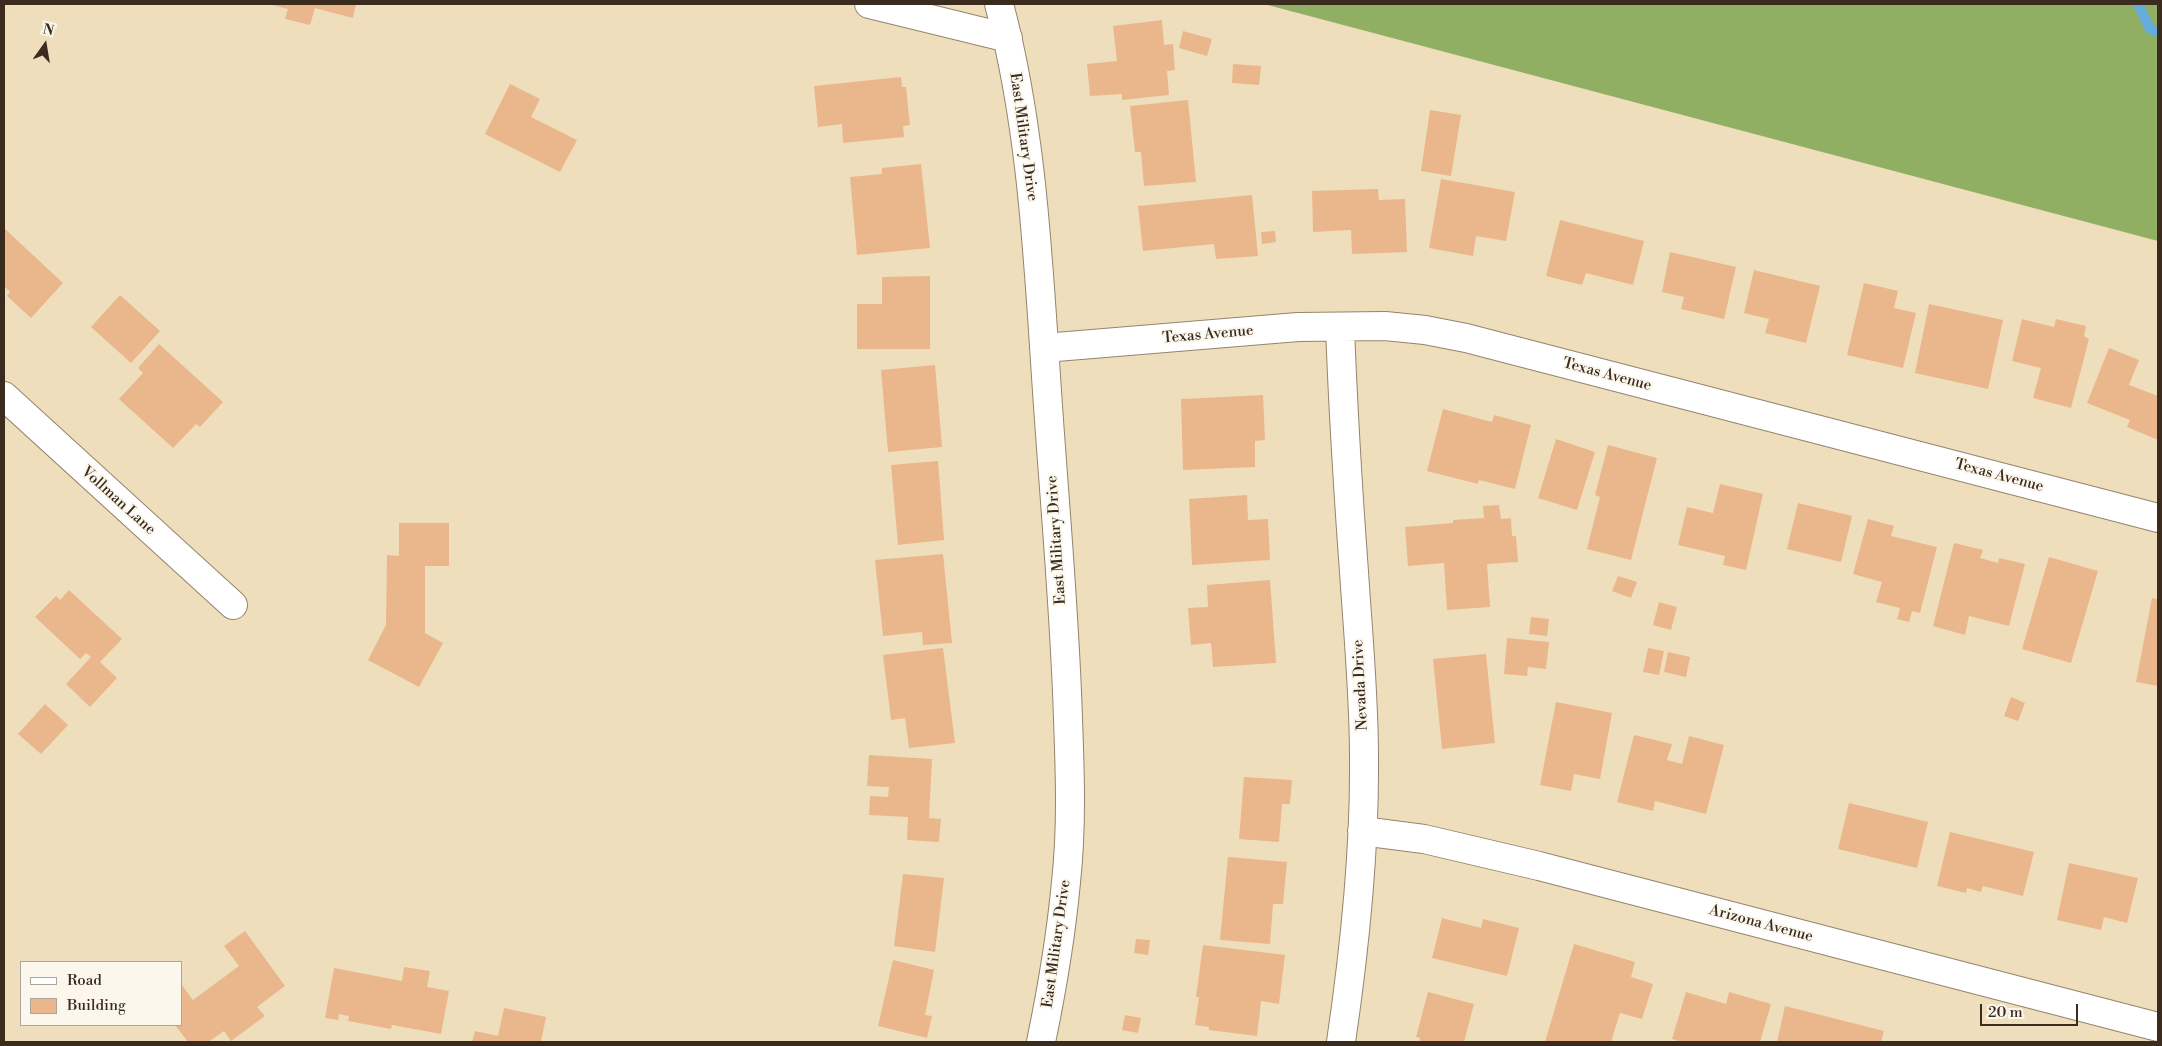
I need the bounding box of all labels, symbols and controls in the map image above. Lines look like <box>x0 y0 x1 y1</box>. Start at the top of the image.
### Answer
north arrow <box>20 20 70 70</box>
text: N <box>41 20 56 40</box>
street label: East Military Drive <box>1005 72 1041 202</box>
street label: Texas Avenue <box>1162 322 1254 348</box>
street label: Texas Avenue <box>1561 354 1653 396</box>
street label: Texas Avenue <box>1953 455 2045 497</box>
street label: Vollman Lane <box>77 463 159 539</box>
street label: East Military Drive <box>1044 475 1070 605</box>
street label: Nevada Drive <box>1350 639 1372 731</box>
street label: East Military Drive <box>1039 879 1075 1009</box>
street label: Arizona Avenue <box>1707 901 1815 947</box>
legend <box>20 961 182 1026</box>
text: Road <box>67 971 102 990</box>
scale bar <box>1982 994 2080 1026</box>
text: Building <box>67 996 126 1015</box>
text: 20 m <box>1988 1003 2023 1022</box>

